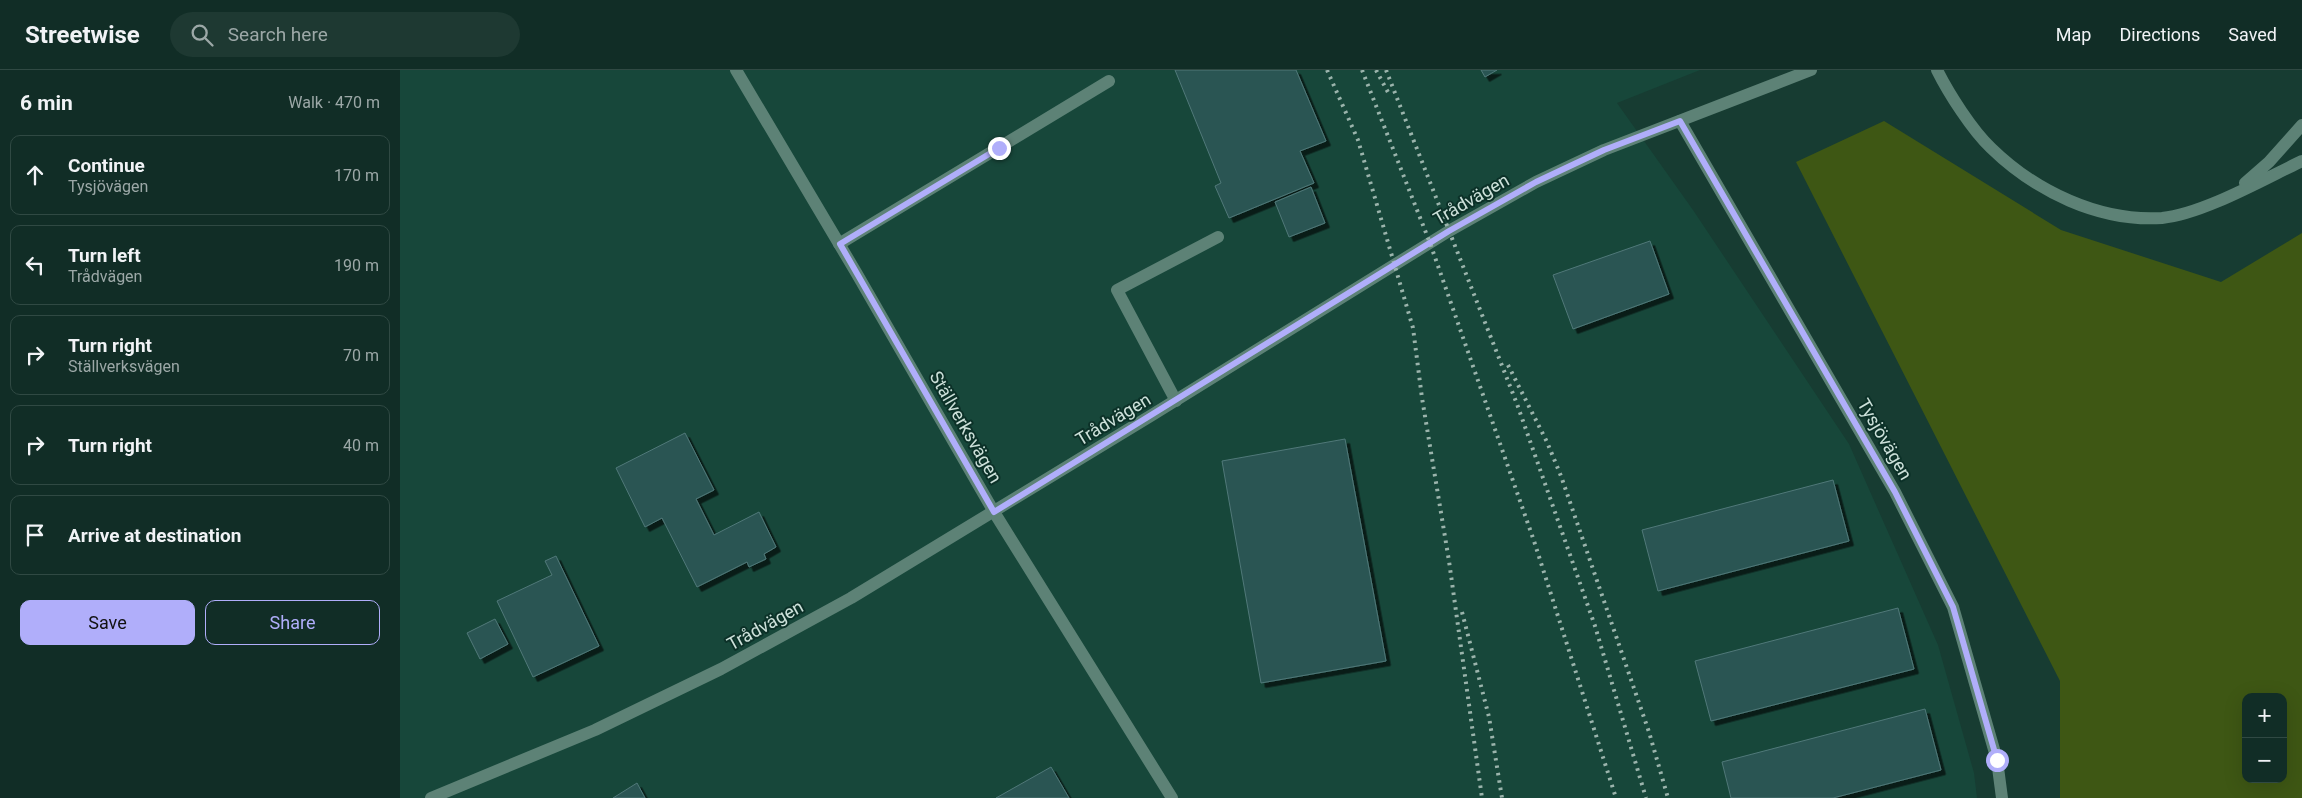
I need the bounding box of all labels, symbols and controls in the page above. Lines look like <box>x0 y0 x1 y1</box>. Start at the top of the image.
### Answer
search box <box>170 12 520 57</box>
text: Streetwise <box>25 21 140 49</box>
icon: search <box>188 21 216 49</box>
text: Search here <box>228 23 328 46</box>
text: Map <box>2056 24 2091 45</box>
text: Directions <box>2119 24 2200 45</box>
text: Saved <box>2228 24 2277 45</box>
text: 6 min <box>20 91 73 115</box>
text: Walk · 470 m <box>288 93 380 112</box>
route end <box>988 137 1011 160</box>
text: Continue <box>68 154 145 177</box>
icon: ahead <box>21 161 49 189</box>
text: 170 m <box>334 166 379 185</box>
street label: Trådvägen <box>1429 169 1513 229</box>
text: Tysjövägen <box>68 177 148 196</box>
text: Turn left <box>68 244 141 267</box>
icon: left <box>21 251 49 279</box>
text: 190 m <box>334 256 379 275</box>
text: Trådvägen <box>68 267 142 286</box>
text: Turn right <box>68 334 152 357</box>
icon: right <box>21 341 49 369</box>
text: 70 m <box>343 346 379 365</box>
text: Ställverksvägen <box>68 357 180 376</box>
street label: Ställverksvägen <box>925 367 1007 487</box>
street label: Trådvägen <box>1072 388 1154 450</box>
street label: Tysjövägen <box>1853 395 1917 483</box>
icon: right <box>21 431 49 459</box>
text: Turn right <box>68 434 152 457</box>
text: 40 m <box>343 436 379 455</box>
icon: arrive <box>21 521 49 549</box>
text: Arrive at destination <box>68 524 241 547</box>
street label: Trådvägen <box>723 596 807 654</box>
button: Save <box>20 600 195 645</box>
button: Share <box>205 600 380 645</box>
map controls <box>2242 693 2287 783</box>
button: + <box>2242 693 2287 738</box>
button: − <box>2242 738 2287 783</box>
route start <box>1986 749 2009 772</box>

